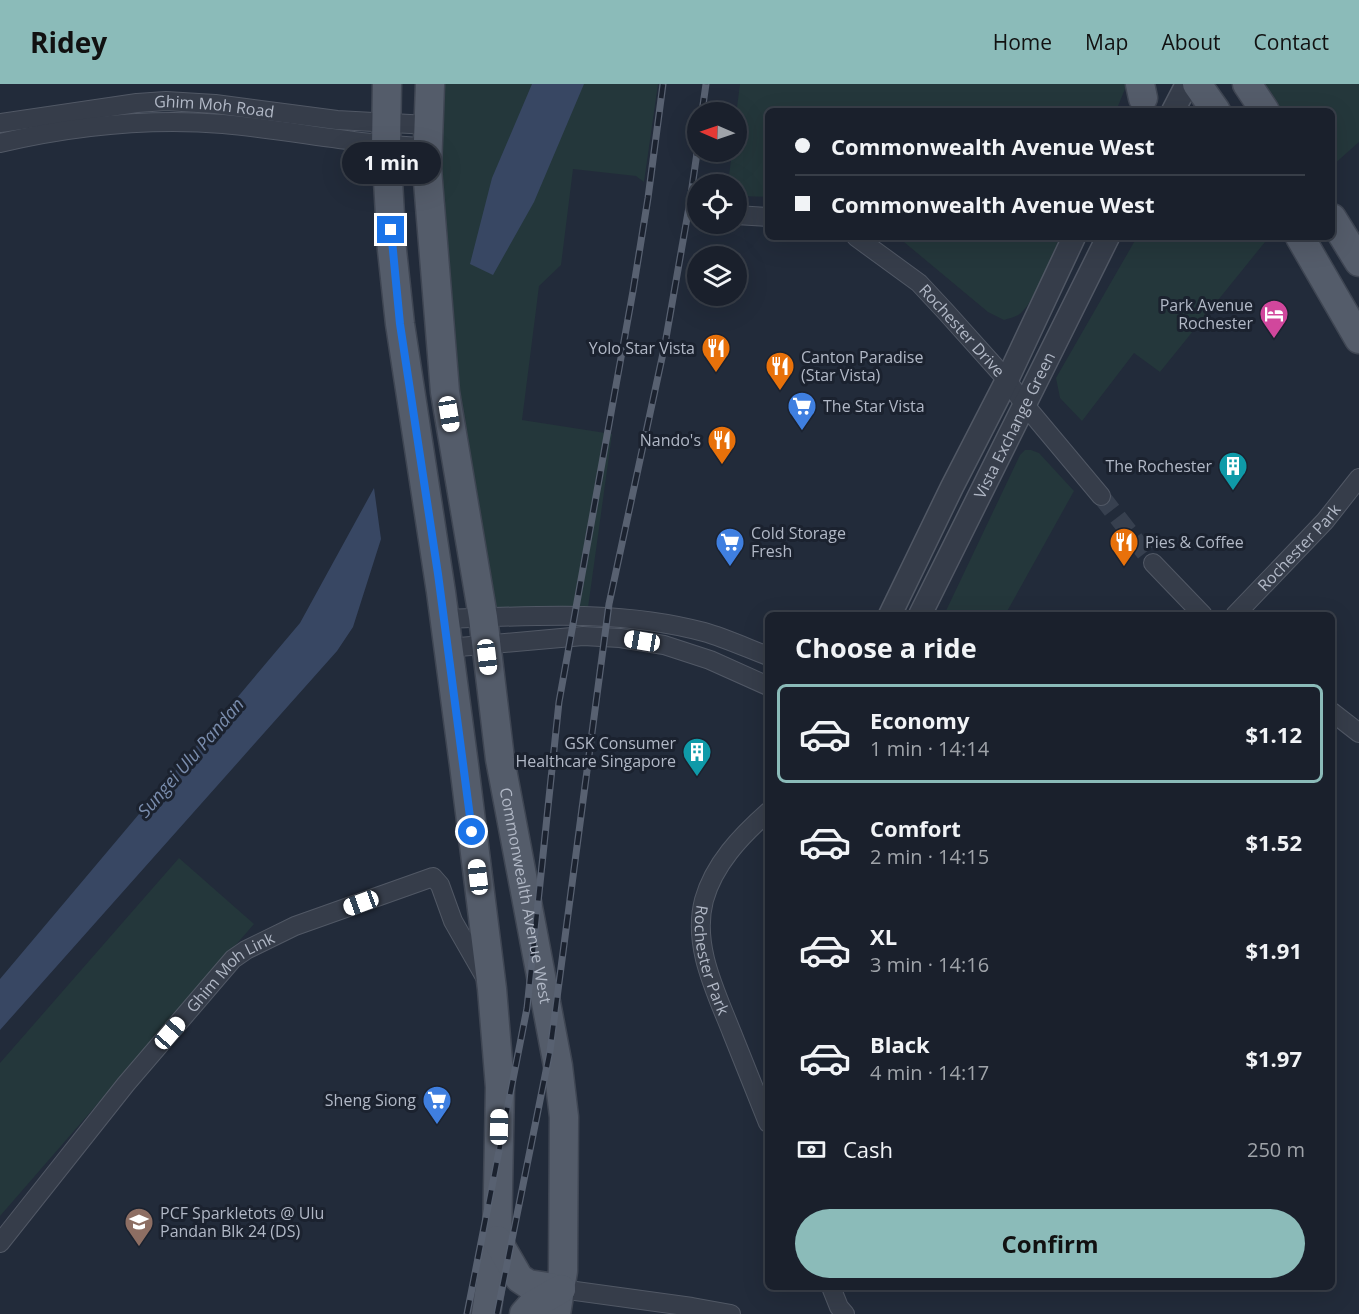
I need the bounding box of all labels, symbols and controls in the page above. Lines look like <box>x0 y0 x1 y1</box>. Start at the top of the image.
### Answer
text: Ridey <box>30 23 107 61</box>
text: Home <box>993 28 1052 56</box>
text: Map <box>1085 28 1128 56</box>
text: About <box>1161 28 1221 56</box>
text: Contact <box>1254 28 1329 56</box>
street label: Ghim Moh Road <box>153 90 276 123</box>
north arrow <box>687 102 747 162</box>
map controls <box>687 102 747 306</box>
text: Commonwealth Avenue West <box>831 131 1155 161</box>
callout: 1 min <box>342 143 440 185</box>
text: 1 min <box>364 149 419 176</box>
button: locate <box>687 174 747 234</box>
text: Commonwealth Avenue West <box>831 189 1155 219</box>
route end <box>377 216 404 243</box>
button: layers <box>687 246 747 306</box>
street label: Rochester Drive <box>914 279 1010 381</box>
place label: Park Avenue Rochester <box>1160 294 1253 334</box>
hotel icon: Park Avenue Rochester <box>1258 298 1290 340</box>
restaurant icon: Yolo Star Vista <box>700 332 732 374</box>
place label: Yolo Star Vista <box>589 337 695 359</box>
place label: Canton Paradise (Star Vista) <box>801 346 923 386</box>
street label: Vista Exchange Green <box>969 348 1060 502</box>
restaurant icon: Canton Paradise (Star Vista) <box>764 350 796 392</box>
supermarket icon: The Star Vista <box>786 390 818 432</box>
car <box>437 395 461 433</box>
place label: The Star Vista <box>823 395 925 417</box>
restaurant icon: Nando's <box>706 424 738 466</box>
place label: Nando's <box>640 429 701 451</box>
building icon: The Rochester <box>1217 450 1249 492</box>
place label: The Rochester <box>1105 455 1212 477</box>
street label: Rochester Park <box>1252 499 1346 596</box>
place label: Cold Storage Fresh <box>751 522 846 562</box>
supermarket icon: Cold Storage Fresh <box>714 526 746 568</box>
restaurant icon: Pies & Coffee <box>1108 526 1140 568</box>
place label: Pies & Coffee <box>1145 531 1244 553</box>
car <box>623 629 661 653</box>
text: Choose a ride <box>795 629 977 666</box>
car <box>476 638 498 676</box>
water label: Sungei Ulu Pandan <box>132 693 249 822</box>
text: Economy <box>870 705 969 735</box>
icon: car <box>798 707 852 761</box>
text: $1.12 <box>1245 719 1302 749</box>
place label: GSK Consumer Healthcare Singapore <box>515 732 676 772</box>
text: 1 min · 14:14 <box>870 735 989 762</box>
building icon: GSK Consumer Healthcare Singapore <box>681 736 713 778</box>
street label: Commonwealth Avenue West <box>495 786 557 1006</box>
text: Comfort <box>870 813 961 843</box>
icon: car <box>798 815 852 869</box>
route start <box>458 818 485 845</box>
text: $1.52 <box>1245 827 1302 857</box>
text: 2 min · 14:15 <box>870 843 989 870</box>
car <box>467 858 489 896</box>
car <box>341 888 381 918</box>
street label: Rochester Park <box>690 904 735 1019</box>
text: XL <box>870 921 897 951</box>
icon: car <box>798 923 852 977</box>
street label: Ghim Moh Link <box>181 927 279 1017</box>
text: $1.91 <box>1245 935 1302 965</box>
text: 3 min · 14:16 <box>870 951 989 978</box>
car <box>151 1014 189 1052</box>
text: Black <box>870 1029 930 1059</box>
icon: car <box>798 1031 852 1085</box>
text: $1.97 <box>1245 1043 1302 1073</box>
text: 4 min · 14:17 <box>870 1059 989 1086</box>
supermarket icon: Sheng Siong <box>421 1084 453 1126</box>
place label: Sheng Siong <box>325 1089 416 1111</box>
car <box>490 1109 508 1145</box>
icon: cash <box>795 1133 828 1166</box>
text: Cash <box>843 1134 893 1164</box>
text: 250 m <box>1247 1136 1305 1163</box>
place label: PCF Sparkletots @ Ulu Pandan Blk 24 (DS) <box>160 1202 324 1242</box>
school or university icon: PCF Sparkletots @ Ulu Pandan Blk 24 (DS) <box>123 1206 155 1248</box>
button: Confirm <box>795 1209 1305 1278</box>

